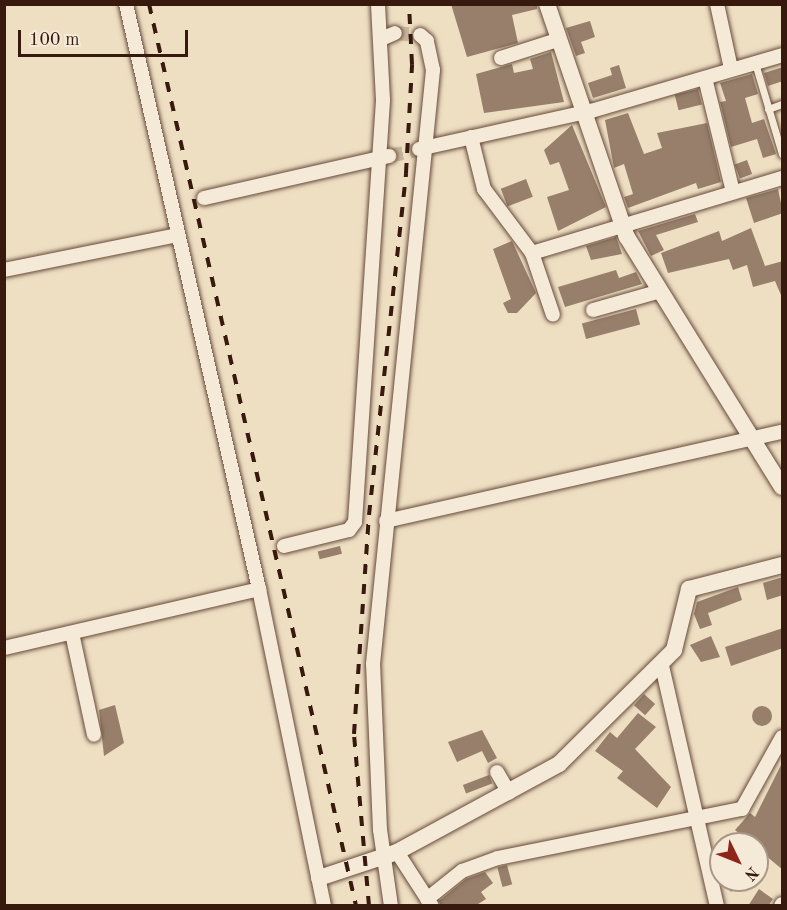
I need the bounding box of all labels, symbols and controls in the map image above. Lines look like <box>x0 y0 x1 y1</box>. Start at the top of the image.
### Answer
scale bar <box>21 18 190 56</box>
text: 100 m <box>29 31 80 49</box>
north arrow <box>709 832 769 892</box>
text: N <box>741 863 761 883</box>

